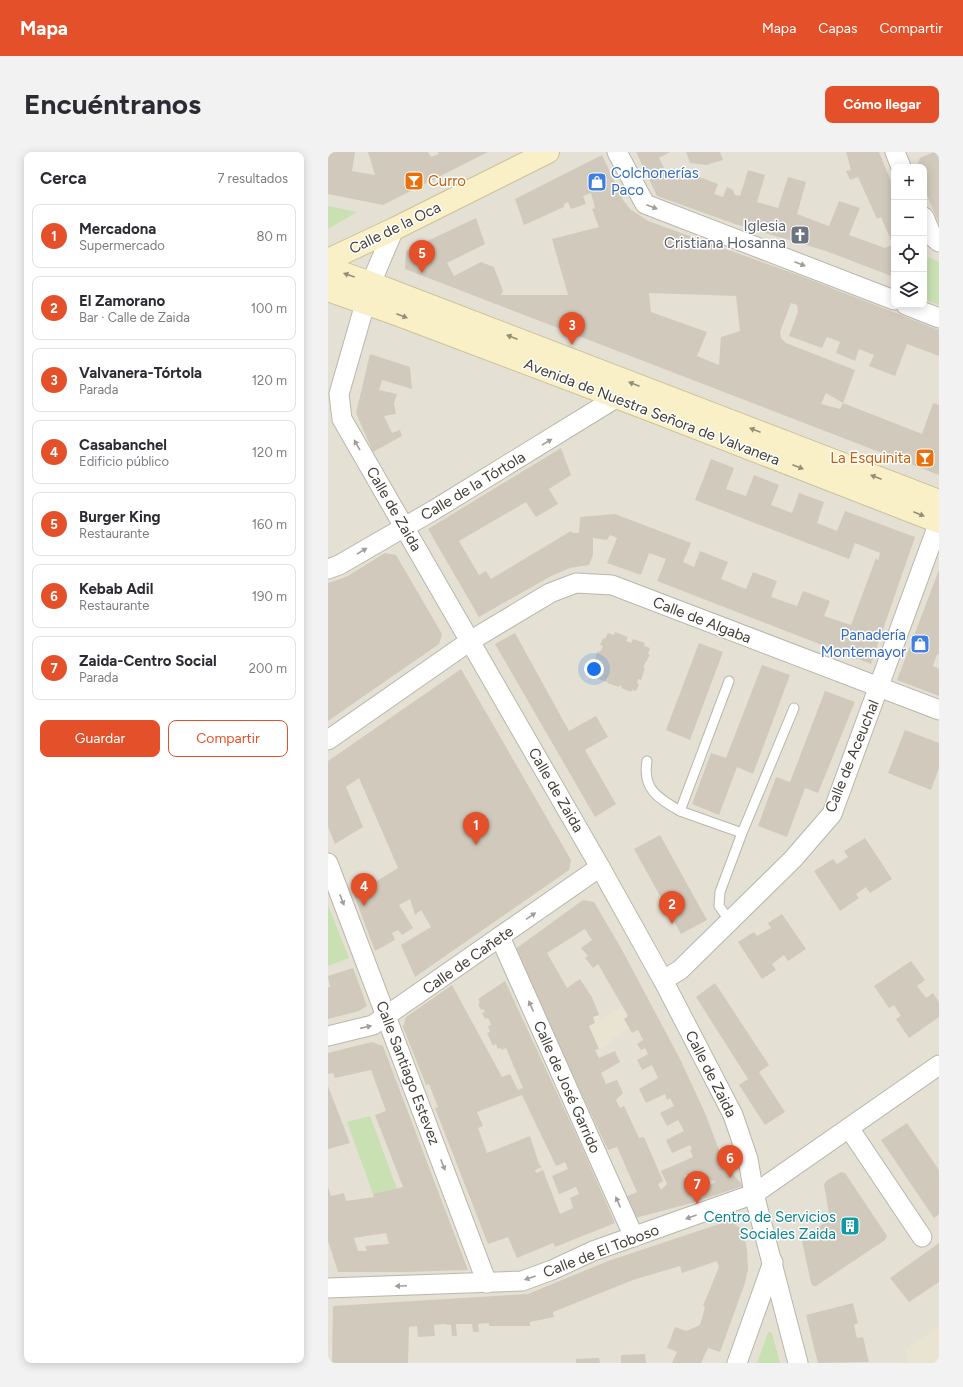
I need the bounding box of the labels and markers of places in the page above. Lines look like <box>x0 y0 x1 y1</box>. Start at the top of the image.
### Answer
place label: Colchonerías Paco <box>611 164 699 199</box>
bar icon: Curro <box>403 170 425 192</box>
shop icon: Colchonerías Paco <box>586 171 608 193</box>
place label: Curro <box>428 172 466 190</box>
place label: Iglesia Cristiana Hosanna <box>664 217 786 252</box>
church icon: Iglesia Cristiana Hosanna <box>789 224 811 246</box>
pin: 5 <box>409 240 435 273</box>
pin: 3 <box>559 312 585 345</box>
bar icon: La Esquinita <box>914 447 936 469</box>
place label: La Esquinita <box>830 449 911 467</box>
place label: Panadería Montemayor <box>821 626 906 661</box>
shop icon: Panadería Montemayor <box>909 633 931 655</box>
pin: 1 <box>463 812 489 845</box>
pin: 4 <box>351 873 377 906</box>
pin: 2 <box>659 891 685 924</box>
pin: 6 <box>717 1145 743 1178</box>
pin: 7 <box>684 1171 710 1204</box>
place label: Centro de Servicios Sociales Zaida <box>704 1208 836 1243</box>
building icon: Centro de Servicios Sociales Zaida <box>839 1215 861 1237</box>

